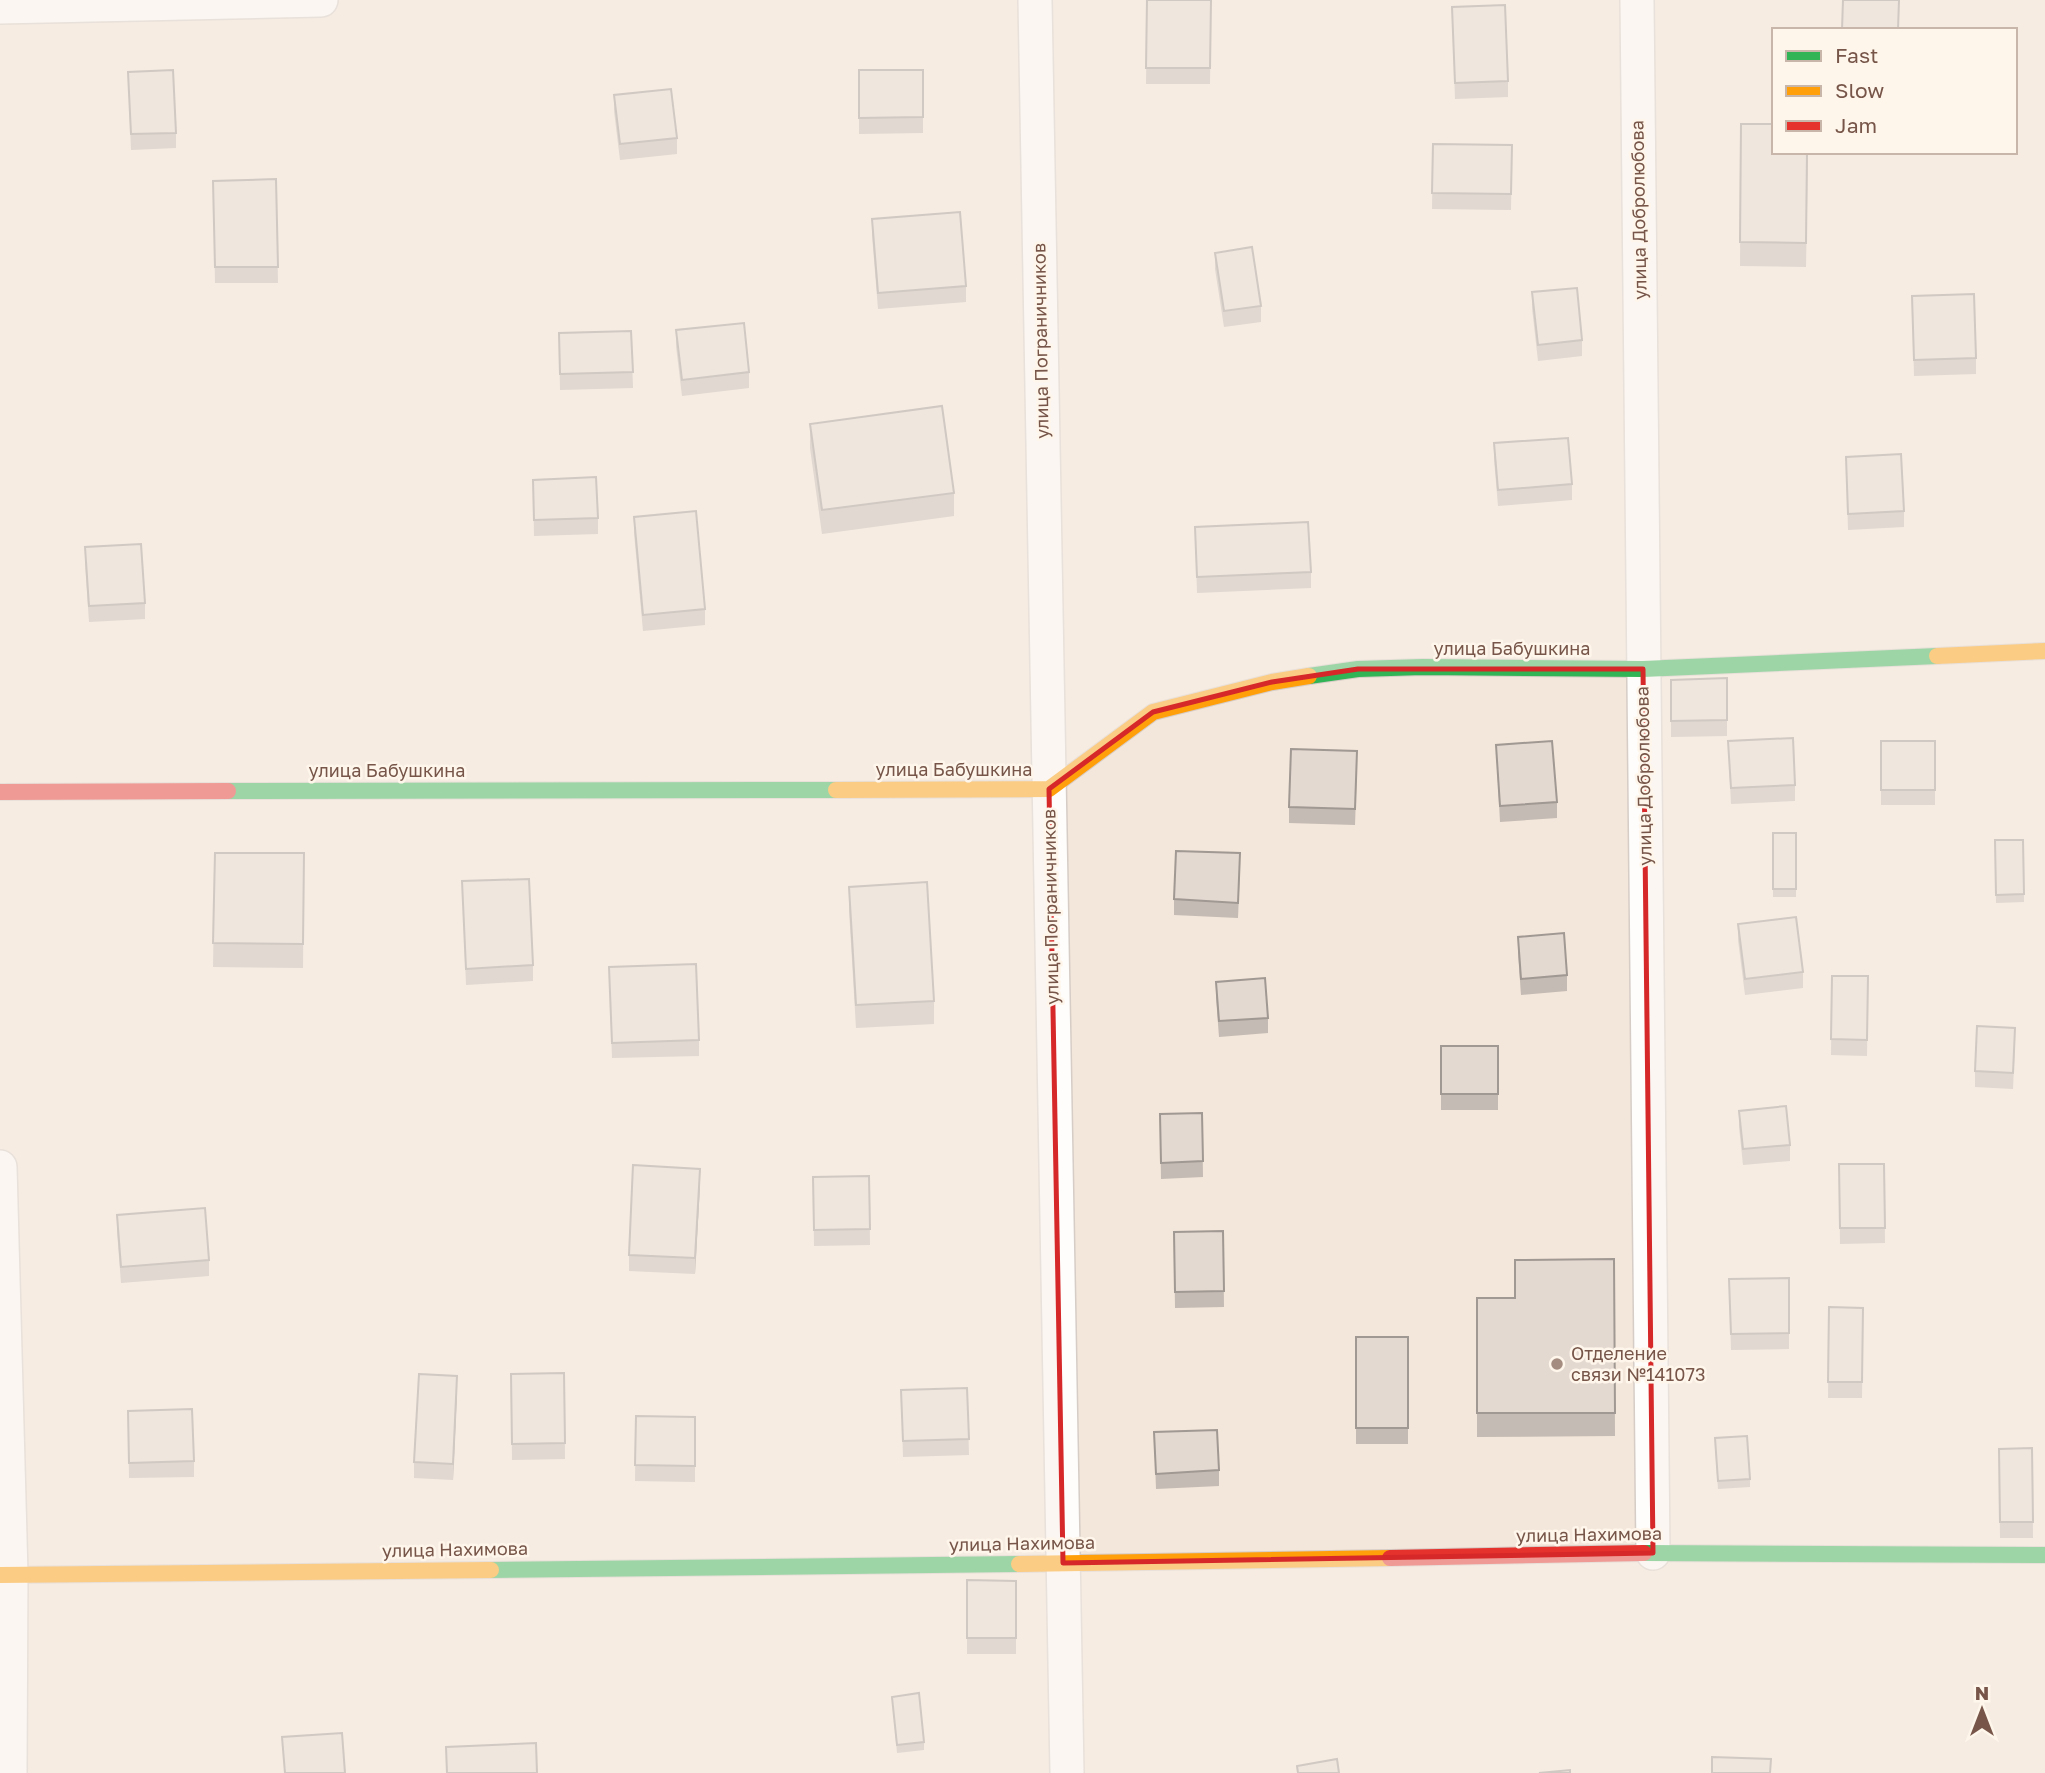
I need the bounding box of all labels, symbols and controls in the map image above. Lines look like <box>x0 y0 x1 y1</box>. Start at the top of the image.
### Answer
legend <box>1772 28 2017 154</box>
text: Fast <box>1835 42 1878 68</box>
text: Slow <box>1835 77 1884 103</box>
text: Jam <box>1835 112 1877 138</box>
street label: улица Добролюбова <box>1625 120 1651 300</box>
street label: улица Пограничников <box>1027 243 1053 439</box>
street label: улица Бабушкина <box>1434 637 1590 659</box>
street label: улица Добролюбова <box>1630 686 1656 866</box>
street label: улица Бабушкина <box>876 758 1032 780</box>
street label: улица Бабушкина <box>309 759 465 781</box>
street label: улица Пограничников <box>1037 809 1063 1005</box>
place label: Отделение связи №141073 <box>1571 1342 1706 1385</box>
marker: Отделение связи №141073 <box>1549 1356 1565 1372</box>
street label: улица Нахимова <box>1516 1522 1662 1546</box>
street label: улица Нахимова <box>949 1531 1095 1555</box>
street label: улица Нахимова <box>382 1537 528 1561</box>
north arrow <box>1947 1675 2017 1745</box>
text: N <box>1975 1681 1989 1704</box>

